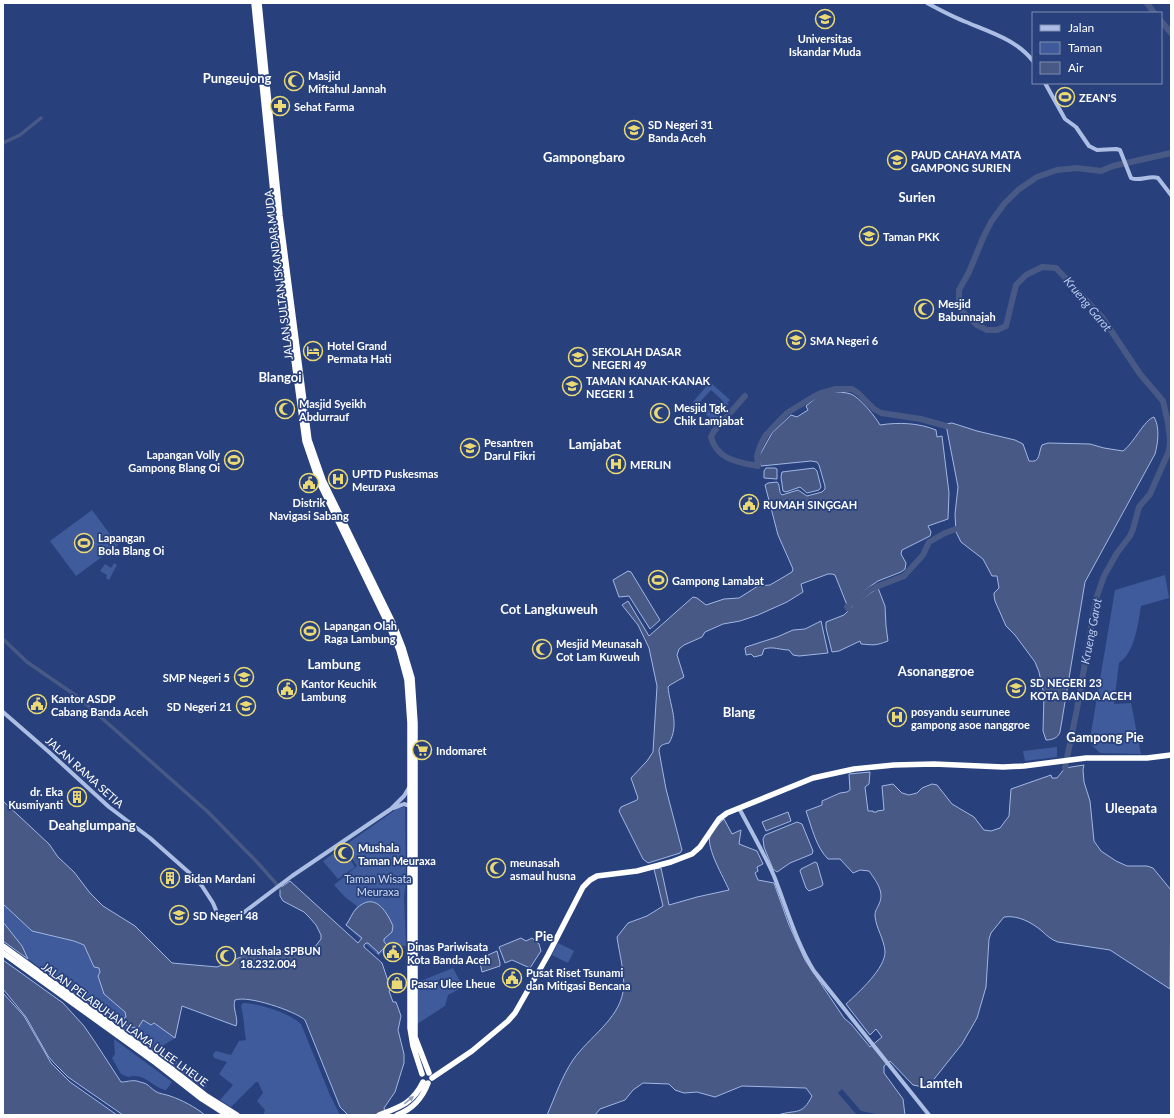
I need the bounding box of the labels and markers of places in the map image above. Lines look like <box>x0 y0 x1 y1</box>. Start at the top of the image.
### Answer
school or university icon: Universitas Iskandar Muda <box>814 8 836 30</box>
place label: Universitas Iskandar Muda <box>789 32 861 58</box>
place label: Masjid Miftahul Jannah <box>308 69 386 95</box>
mosque icon: Masjid Miftahul Jannah <box>283 70 305 92</box>
sports icon: ZEAN'S <box>1054 86 1076 108</box>
place label: ZEAN'S <box>1079 91 1116 104</box>
pharmacy icon: Sehat Farma <box>269 95 291 117</box>
place label: Sehat Farma <box>294 100 354 113</box>
place label: SD Negeri 31 Banda Aceh <box>648 118 713 144</box>
school or university icon: SD Negeri 31 Banda Aceh <box>623 119 645 141</box>
place label: PAUD CAHAYA MATA GAMPONG SURIEN <box>911 148 1021 174</box>
school or university icon: PAUD CAHAYA MATA GAMPONG SURIEN <box>886 149 908 171</box>
school or university icon: Taman PKK <box>858 225 880 247</box>
place label: Taman PKK <box>883 230 940 243</box>
place label: Mesjid Babunnajah <box>938 297 996 323</box>
mosque icon: Mesjid Babunnajah <box>913 298 935 320</box>
school or university icon: SMA Negeri 6 <box>785 329 807 351</box>
place label: SMA Negeri 6 <box>810 334 879 347</box>
place label: Hotel Grand Permata Hati <box>327 339 392 365</box>
hotel icon: Hotel Grand Permata Hati <box>302 340 324 362</box>
place label: SEKOLAH DASAR NEGERI 49 <box>592 345 682 371</box>
school or university icon: SEKOLAH DASAR NEGERI 49 <box>567 346 589 368</box>
place label: TAMAN KANAK-KANAK NEGERI 1 <box>586 374 711 400</box>
school or university icon: TAMAN KANAK-KANAK NEGERI 1 <box>561 375 583 397</box>
place label: Masjid Syeikh Abdurrauf <box>298 397 366 423</box>
mosque icon: Masjid Syeikh Abdurrauf <box>274 398 296 420</box>
place label: Mesjid Tgk. Chik Lamjabat <box>674 401 744 427</box>
mosque icon: Mesjid Tgk. Chik Lamjabat <box>649 402 671 424</box>
place label: Pesantren Darul Fikri <box>484 436 536 462</box>
school or university icon: Pesantren Darul Fikri <box>459 437 481 459</box>
place label: Lapangan Volly Gampong Blang Oi <box>128 448 220 474</box>
sports icon: Lapangan Volly Gampong Blang Oi <box>223 449 245 471</box>
hospital icon: MERLIN <box>605 453 627 475</box>
place label: MERLIN <box>630 458 671 471</box>
place label: UPTD Puskesmas Meuraxa <box>352 467 439 493</box>
hospital icon: UPTD Puskesmas Meuraxa <box>327 468 349 490</box>
public building icon: Distrik Navigasi Sabang <box>298 472 320 494</box>
public building icon: RUMAH SINĢGAH <box>738 493 760 515</box>
place label: Distrik Navigasi Sabang <box>269 496 349 522</box>
place label: RUMAH SINĢGAH <box>763 498 857 511</box>
place label: Lapangan Bola Blang Oi <box>98 531 164 557</box>
sports icon: Lapangan Bola Blang Oi <box>73 532 95 554</box>
sports icon: Gampong Lamabat <box>647 569 669 591</box>
place label: Gampong Lamabat <box>672 574 765 587</box>
place label: Lapangan Olah Raga Lambung <box>324 619 397 645</box>
sports icon: Lapangan Olah Raga Lambung <box>299 620 321 642</box>
place label: Mesjid Meunasah Cot Lam Kuweuh <box>556 637 642 663</box>
mosque icon: Mesjid Meunasah Cot Lam Kuweuh <box>531 638 553 660</box>
school or university icon: SMP Negeri 5 <box>233 666 255 688</box>
place label: SMP Negeri 5 <box>163 671 230 684</box>
place label: SD NEGERI 23 KOTA BANDA ACEH <box>1030 676 1132 702</box>
place label: Kantor Keuchik Lambung <box>301 677 377 703</box>
school or university icon: SD NEGERI 23 KOTA BANDA ACEH <box>1005 677 1027 699</box>
public building icon: Kantor Keuchik Lambung <box>276 678 298 700</box>
place label: Kantor ASDP Cabang Banda Aceh <box>51 692 148 718</box>
public building icon: Kantor ASDP Cabang Banda Aceh <box>26 693 48 715</box>
school or university icon: SD Negeri 21 <box>235 695 257 717</box>
place label: SD Negeri 21 <box>167 700 232 713</box>
place label: posyandu seurrunee gampong asoe nanggroe <box>911 705 1030 731</box>
hospital icon: posyandu seurrunee gampong asoe nanggroe <box>886 706 908 728</box>
supermarket icon: Indomaret <box>411 739 433 761</box>
place label: Indomaret <box>436 744 488 757</box>
place label: dr. Eka Kusmiyanti <box>8 785 63 811</box>
building icon: dr. Eka Kusmiyanti <box>66 786 88 808</box>
place label: Mushala Taman Meuraxa <box>358 841 436 867</box>
mosque icon: Mushala Taman Meuraxa <box>333 842 355 864</box>
place label: meunasah asmaul husna <box>510 856 576 882</box>
mosque icon: meunasah asmaul husna <box>485 857 507 879</box>
building icon: Bidan Mardani <box>159 867 181 889</box>
place label: Bidan Mardani <box>184 872 255 885</box>
school or university icon: SD Negeri 48 <box>168 904 190 926</box>
place label: SD Negeri 48 <box>193 909 258 922</box>
place label: Dinas Pariwisata Kota Banda Aceh <box>407 940 491 966</box>
public building icon: Dinas Pariwisata Kota Banda Aceh <box>382 941 404 963</box>
place label: Mushala SPBUN 18.232.004 <box>240 944 321 970</box>
mosque icon: Mushala SPBUN 18.232.004 <box>215 945 237 967</box>
place label: Pusat Riset Tsunami dan Mitigasi Bencana <box>526 966 631 992</box>
public building icon: Pusat Riset Tsunami dan Mitigasi Bencana <box>501 967 523 989</box>
shop icon: Pasar Ulee Lheue <box>386 972 408 994</box>
place label: Pasar Ulee Lheue <box>411 977 495 990</box>

